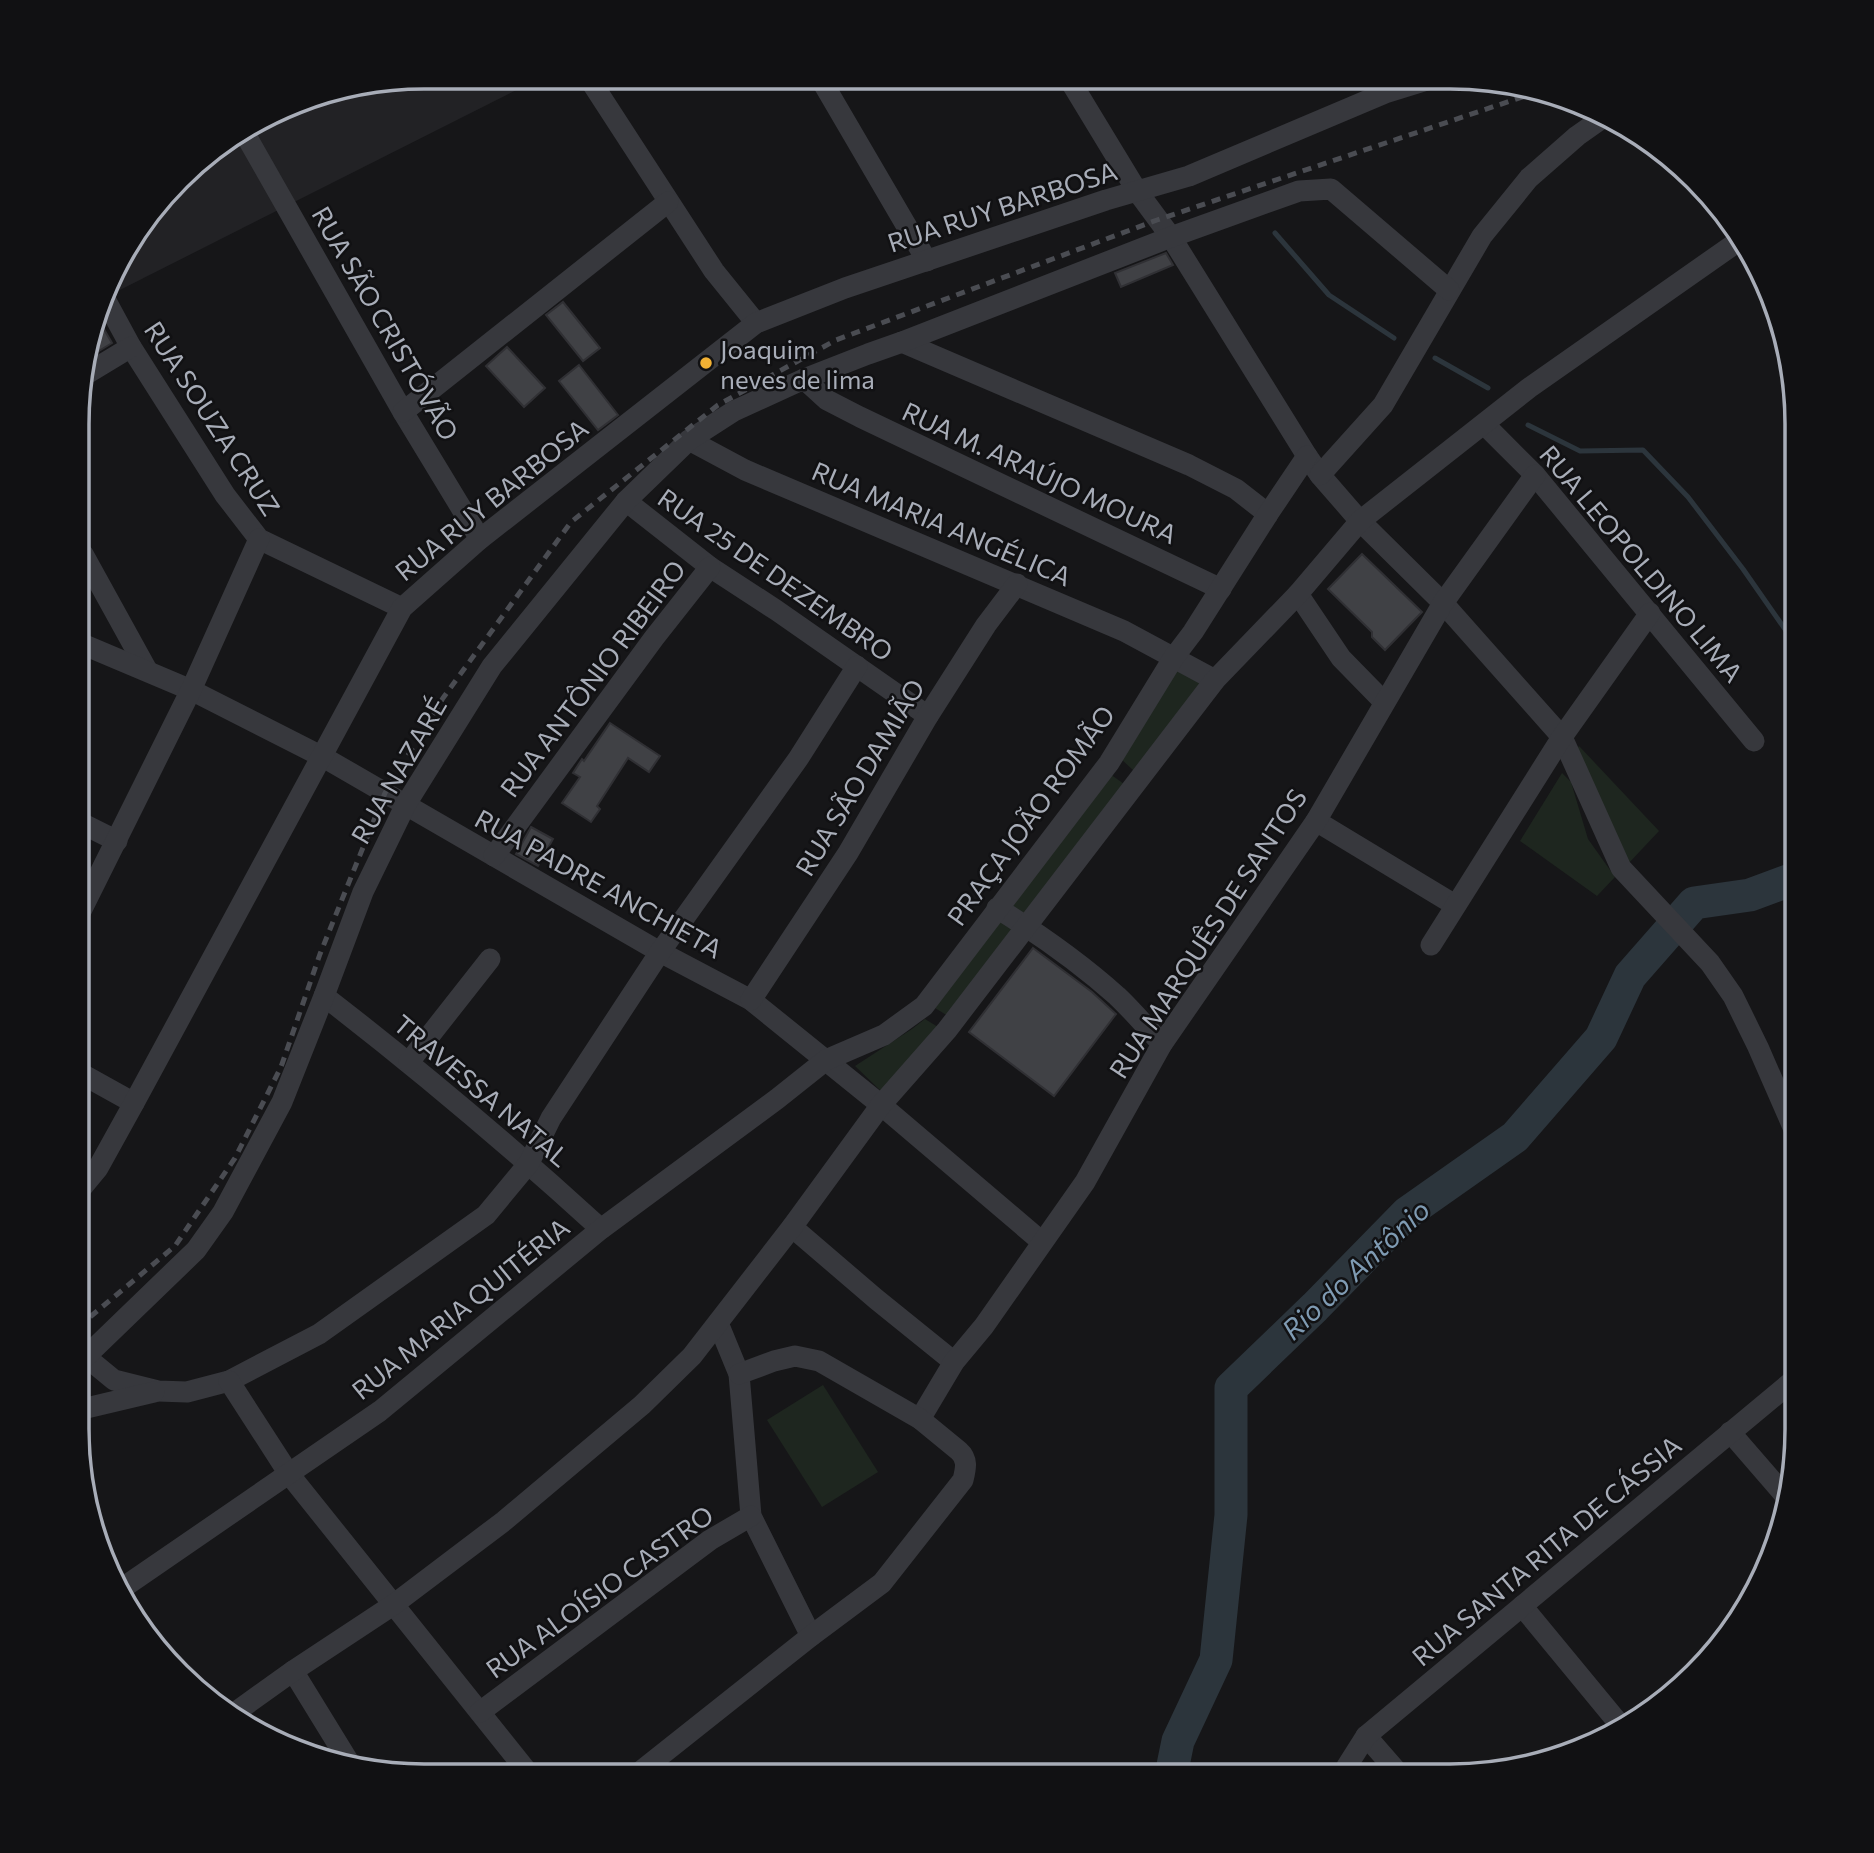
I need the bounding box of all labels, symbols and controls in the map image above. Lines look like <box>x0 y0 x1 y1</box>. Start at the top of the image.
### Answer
street label: RUA RUY BARBOSA <box>883 154 1121 258</box>
street label: RUA SÃO CRISTÓVÃO <box>306 201 466 445</box>
street label: RUA SOUZA CRUZ <box>139 315 287 521</box>
place label: Joaquim neves de lima <box>720 333 875 394</box>
marker: Joaquim neves de lima <box>698 355 714 371</box>
street label: RUA M. ARAÚJO MOURA <box>898 395 1182 549</box>
street label: RUA RUY BARBOSA <box>388 412 594 586</box>
street label: RUA LEOPOLDINO LIMA <box>1534 438 1750 688</box>
street label: RUA MARIA ANGÉLICA <box>808 454 1076 592</box>
street label: RUA 25 DE DEZEMBRO <box>653 481 899 667</box>
street label: RUA ANTÔNIO RIBEIRO <box>493 554 691 802</box>
street label: RUA SÃO DAMIÃO <box>788 673 930 881</box>
street label: RUA NAZARÉ <box>344 691 452 849</box>
street label: PRAÇA JOÃO ROMÃO <box>940 699 1120 931</box>
street label: RUA MARQUÊS DE SANTOS <box>1102 783 1312 1083</box>
street label: RUA PADRE ANCHIETA <box>470 802 728 964</box>
street label: TRAVESSA NATAL <box>388 1008 576 1172</box>
water label: Rio do Antônio <box>1274 1192 1436 1346</box>
street label: RUA MARIA QUITÉRIA <box>345 1211 575 1405</box>
street label: RUA SANTA RITA DE CÁSSIA <box>1405 1428 1687 1672</box>
street label: RUA ALOÍSIO CASTRO <box>479 1498 719 1684</box>

